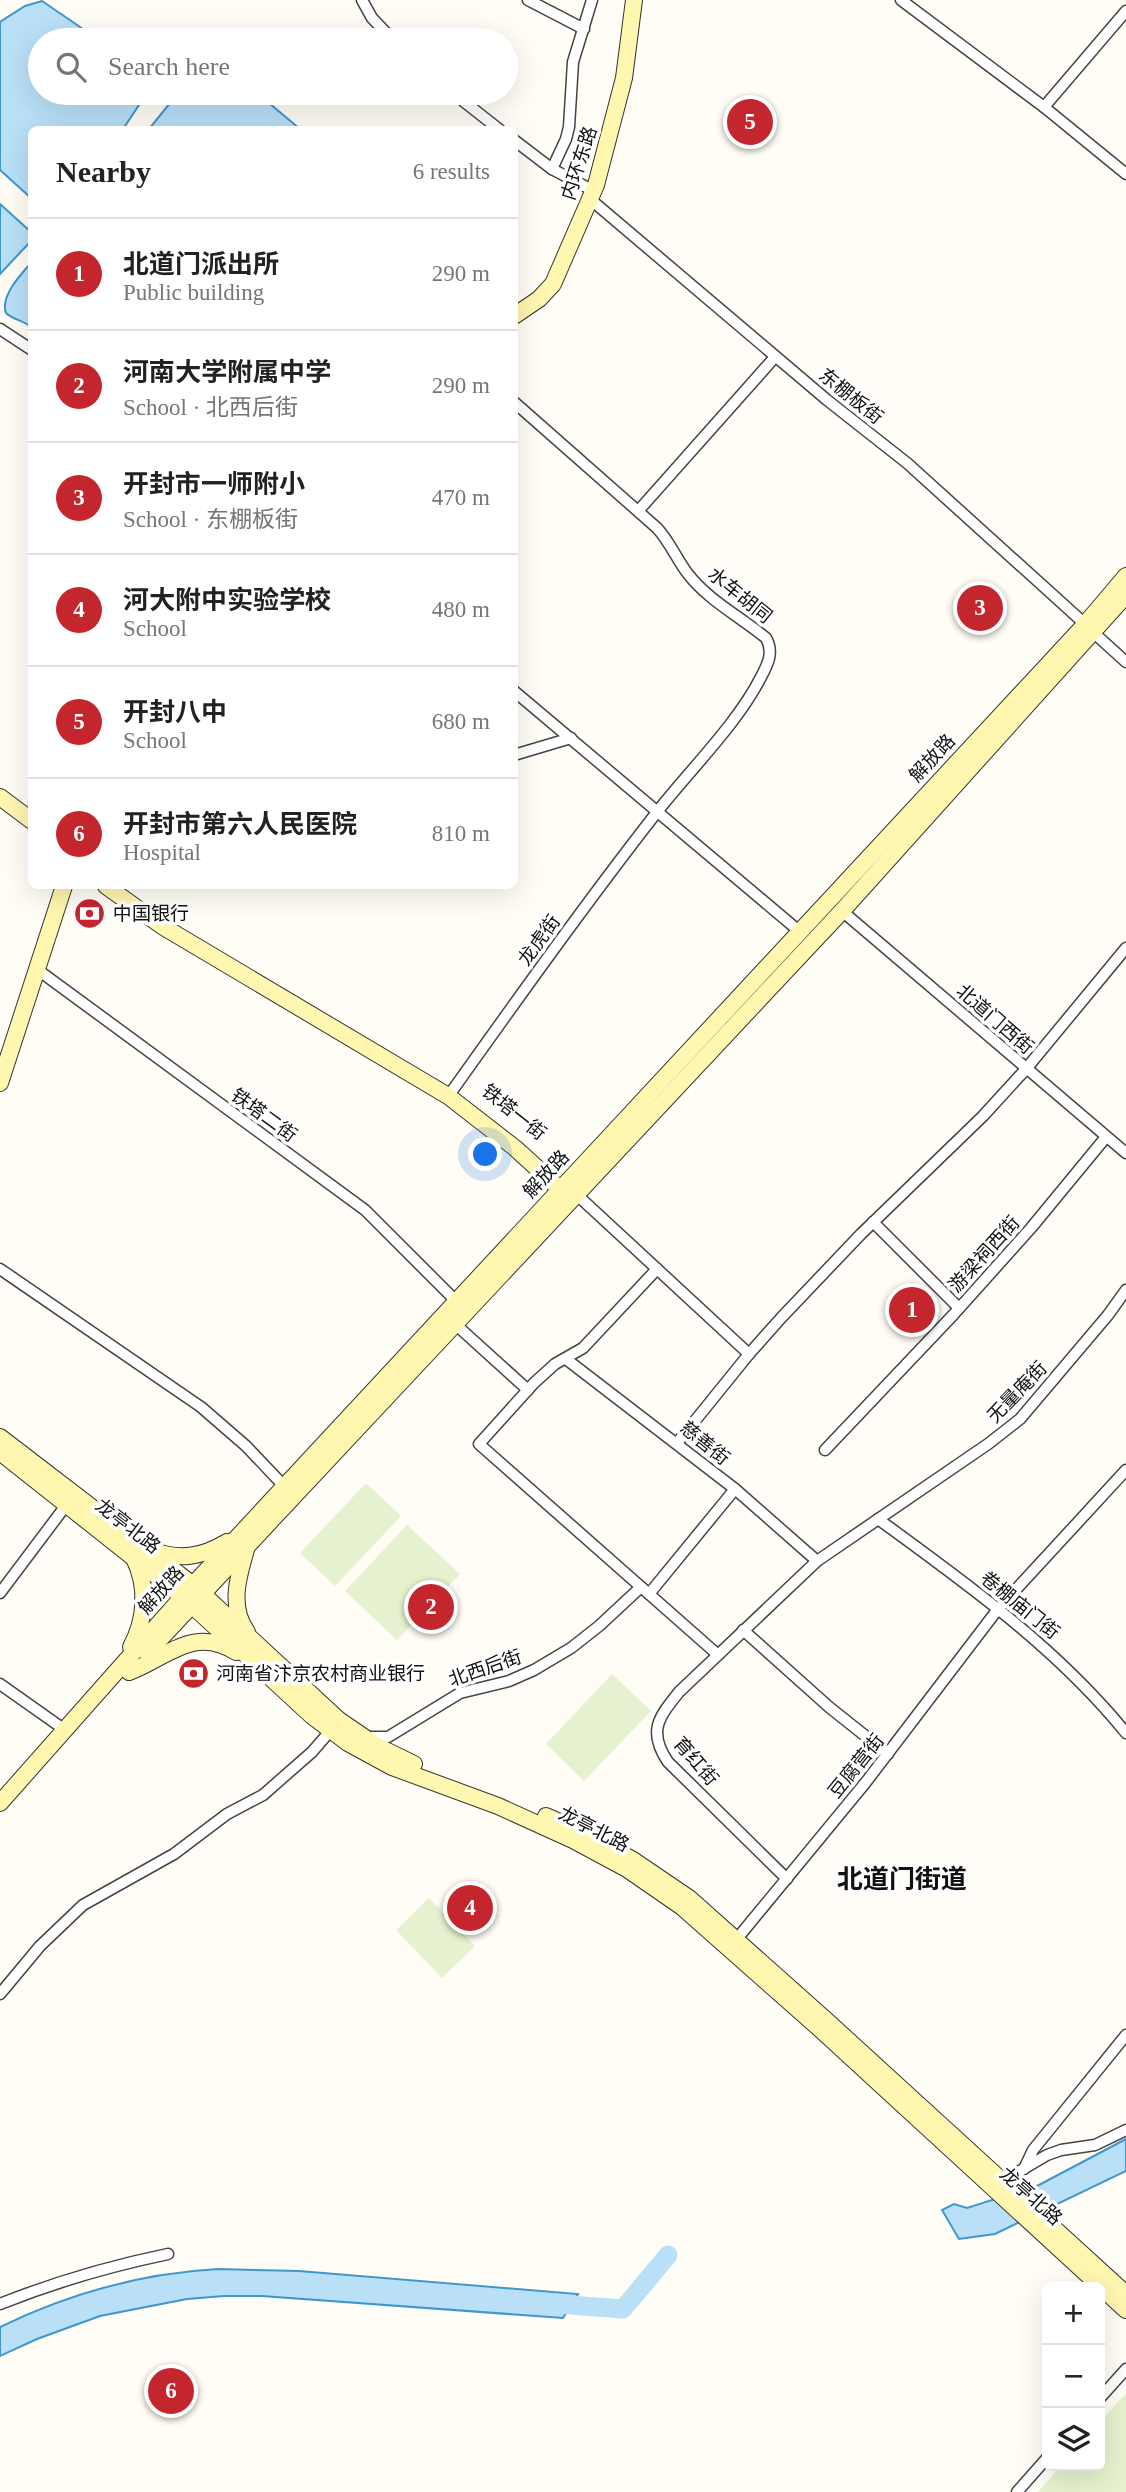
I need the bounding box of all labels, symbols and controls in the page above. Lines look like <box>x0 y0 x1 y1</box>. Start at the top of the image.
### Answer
search box <box>28 28 518 105</box>
icon: search <box>52 48 90 86</box>
text: Search here <box>108 52 230 81</box>
pin: 5 <box>727 96 773 148</box>
street label: 内环东路 <box>557 124 601 202</box>
text: Nearby <box>56 155 151 188</box>
text: 6 results <box>413 159 490 184</box>
text: 北道门派出所 <box>123 250 279 279</box>
text: 1 <box>73 261 85 286</box>
text: 290 m <box>432 261 490 286</box>
text: Public building <box>123 280 264 305</box>
text: 河南大学附属中学 <box>123 358 331 387</box>
street label: 东棚板街 <box>815 364 887 428</box>
text: 2 <box>73 373 85 398</box>
text: 290 m <box>432 373 490 398</box>
text: School · 北西后街 <box>123 395 298 420</box>
text: 开封市一师附小 <box>123 470 305 499</box>
text: 3 <box>73 485 85 510</box>
text: 470 m <box>432 485 490 510</box>
text: School · 东棚板街 <box>123 507 298 532</box>
street label: 水车胡同 <box>704 563 776 627</box>
pin: 3 <box>957 582 1003 634</box>
text: 河大附中实验学校 <box>123 586 331 615</box>
text: 4 <box>73 597 85 622</box>
text: 480 m <box>432 597 490 622</box>
text: School <box>123 616 187 641</box>
text: 开封八中 <box>123 698 227 727</box>
text: 5 <box>73 709 85 734</box>
text: 680 m <box>432 709 490 734</box>
text: School <box>123 728 187 753</box>
street label: 解放路 <box>905 730 959 786</box>
text: 开封市第六人民医院 <box>123 810 357 839</box>
text: 6 <box>73 821 85 846</box>
text: 810 m <box>432 821 490 846</box>
text: Hospital <box>123 840 201 865</box>
bank icon: 中国银行 <box>73 896 107 930</box>
place label: 中国银行 <box>113 903 189 924</box>
street label: 龙虎街 <box>514 911 564 969</box>
street label: 北道门西街 <box>952 980 1038 1058</box>
street label: 铁塔一街 <box>478 1080 550 1144</box>
street label: 铁塔二街 <box>227 1084 301 1146</box>
your location <box>468 1137 502 1171</box>
street label: 解放路 <box>519 1146 573 1202</box>
street label: 游梁祠西街 <box>944 1212 1024 1296</box>
pin: 1 <box>889 1284 935 1336</box>
street label: 无量庵街 <box>983 1357 1051 1427</box>
street label: 慈善街 <box>676 1417 734 1469</box>
street label: 龙亭北路 <box>92 1494 164 1558</box>
street label: 解放路 <box>134 1562 188 1618</box>
street label: 卷棚庙门街 <box>976 1567 1064 1643</box>
pin: 2 <box>408 1581 454 1633</box>
street label: 北西后街 <box>446 1646 524 1690</box>
bank icon: 河南省汴京农村商业银行 <box>176 1656 210 1690</box>
place label: 河南省汴京农村商业银行 <box>216 1663 425 1684</box>
street label: 豆腐营街 <box>824 1730 888 1802</box>
street label: 育红街 <box>669 1733 723 1789</box>
street label: 龙亭北路 <box>555 1802 633 1856</box>
district label: 北道门街道 <box>837 1865 967 1894</box>
pin: 4 <box>447 1882 493 1934</box>
street label: 龙亭北路 <box>996 2163 1066 2229</box>
map controls <box>1042 2282 1105 2471</box>
button: + <box>1042 2282 1105 2345</box>
button: − <box>1042 2345 1105 2408</box>
pin: 6 <box>148 2365 194 2417</box>
button: layers <box>1042 2408 1105 2471</box>

